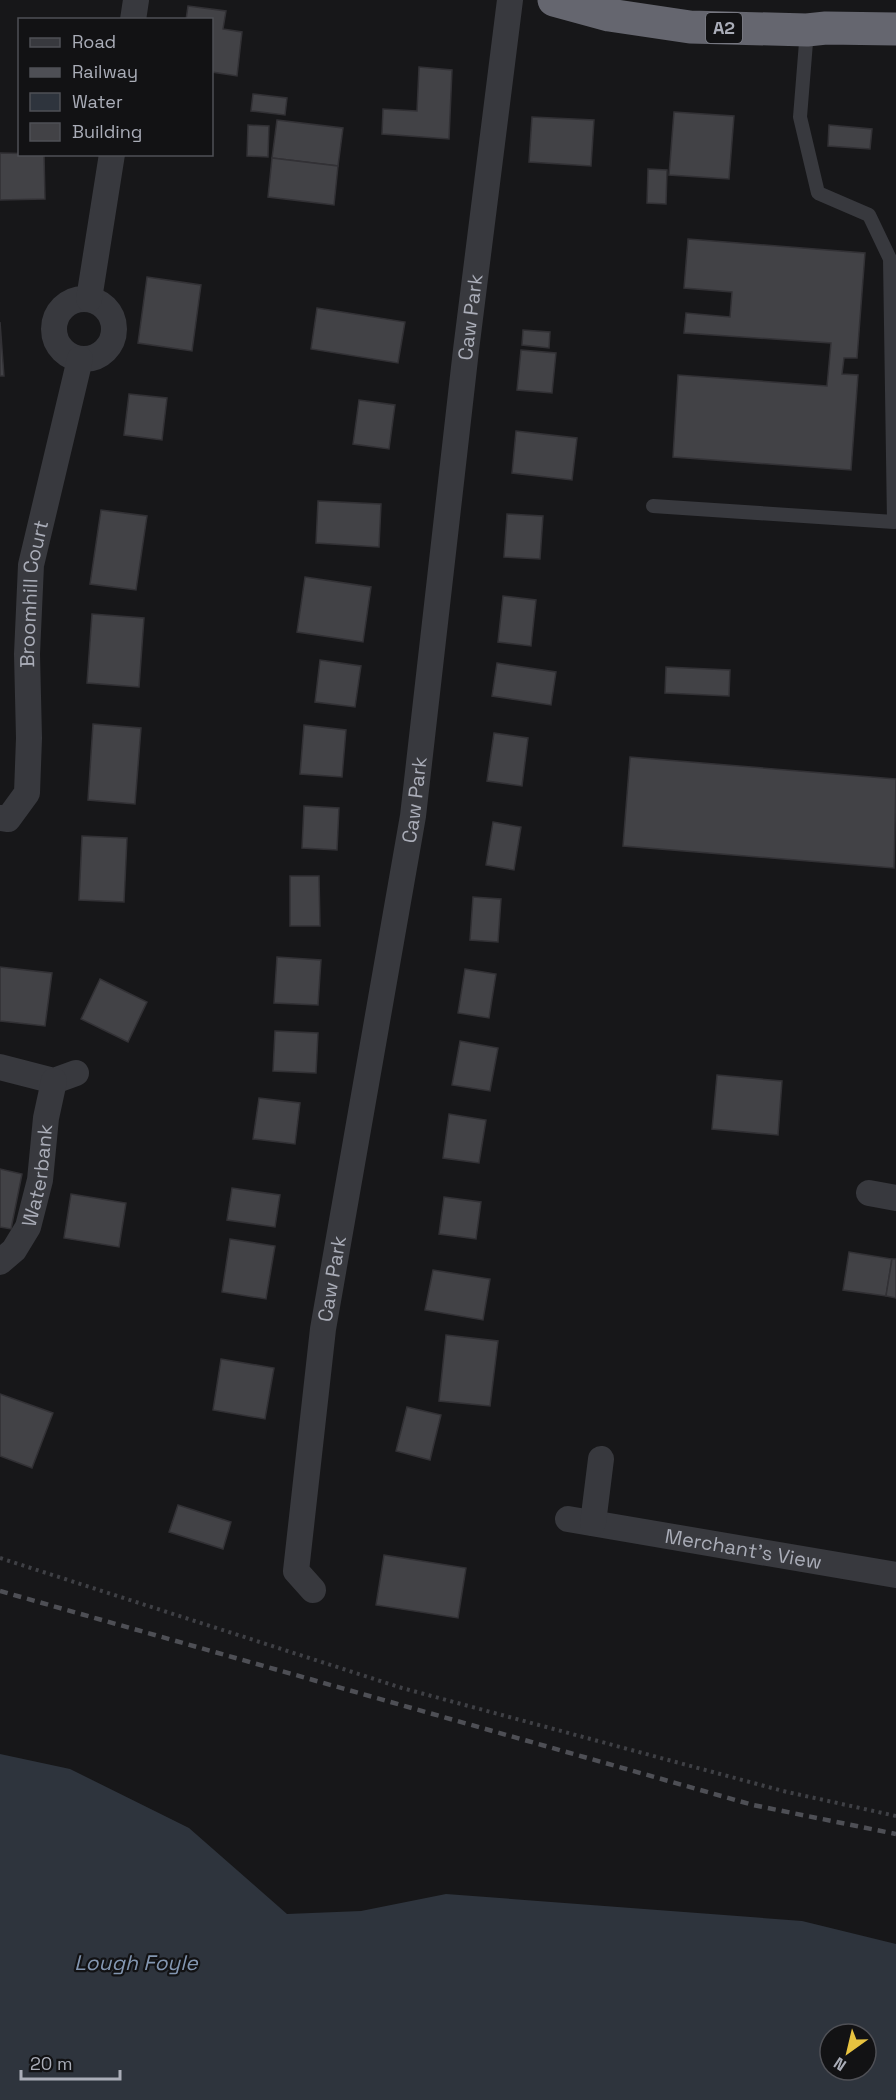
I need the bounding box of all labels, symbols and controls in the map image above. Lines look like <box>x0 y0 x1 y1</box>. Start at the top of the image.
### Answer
road number: A2 <box>706 13 742 43</box>
legend <box>18 18 213 156</box>
text: Road <box>72 30 116 53</box>
text: Railway <box>72 60 138 83</box>
text: Water <box>72 90 123 113</box>
text: Building <box>72 120 142 143</box>
street label: Caw Park <box>452 272 488 362</box>
street label: Broomhill Court <box>14 517 54 668</box>
street label: Caw Park <box>395 755 433 845</box>
street label: Waterbank <box>16 1123 58 1230</box>
street label: Caw Park <box>311 1233 352 1324</box>
street label: Merchant's View <box>663 1523 824 1575</box>
water label: Lough Foyle <box>74 1949 199 1976</box>
north arrow <box>818 2022 878 2082</box>
scale bar <box>21 2043 120 2081</box>
text: 20 m <box>30 2052 73 2075</box>
text: N <box>830 2052 850 2076</box>

